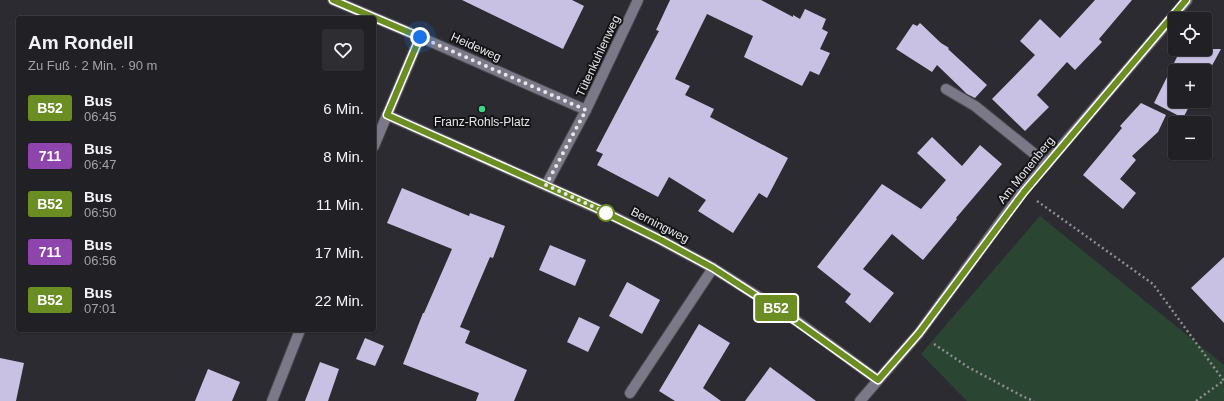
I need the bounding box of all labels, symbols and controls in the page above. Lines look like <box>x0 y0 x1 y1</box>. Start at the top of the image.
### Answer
map controls <box>1168 12 1212 160</box>
button: locate <box>1168 12 1212 56</box>
street label: Tütenkuhlenweg <box>573 13 623 99</box>
your location <box>410 27 430 47</box>
button: heart <box>322 29 364 71</box>
street label: Heideweg <box>449 30 503 64</box>
text: Am Rondell <box>28 32 134 53</box>
text: Zu Fuß · 2 Min. · 90 m <box>28 58 157 73</box>
button: + <box>1168 64 1212 108</box>
text: Bus <box>84 92 112 109</box>
text: B52 <box>37 100 63 116</box>
text: 6 Min. <box>323 100 364 117</box>
marker: Franz-Rohls-Platz <box>477 104 487 114</box>
text: 06:45 <box>84 109 117 124</box>
place label: Franz-Rohls-Platz <box>434 115 530 129</box>
button: − <box>1168 116 1212 160</box>
street label: Am Monenberg <box>995 134 1057 206</box>
text: Bus <box>84 140 112 157</box>
text: 711 <box>39 148 61 164</box>
text: 8 Min. <box>323 148 364 165</box>
text: 06:47 <box>84 157 117 172</box>
text: Bus <box>84 188 112 205</box>
text: B52 <box>37 196 63 212</box>
text: 11 Min. <box>316 196 364 213</box>
unlabelled marker <box>597 204 615 222</box>
street label: Berningweg <box>629 204 691 246</box>
text: 06:50 <box>84 205 117 220</box>
text: Bus <box>84 236 112 253</box>
text: 711 <box>39 244 61 260</box>
text: 17 Min. <box>315 244 364 261</box>
text: 06:56 <box>84 253 117 268</box>
text: Bus <box>84 284 112 301</box>
text: B52 <box>37 292 63 308</box>
text: 22 Min. <box>315 292 364 309</box>
line badge: B52 <box>753 295 799 321</box>
text: B52 <box>763 300 789 316</box>
text: 07:01 <box>84 301 117 316</box>

